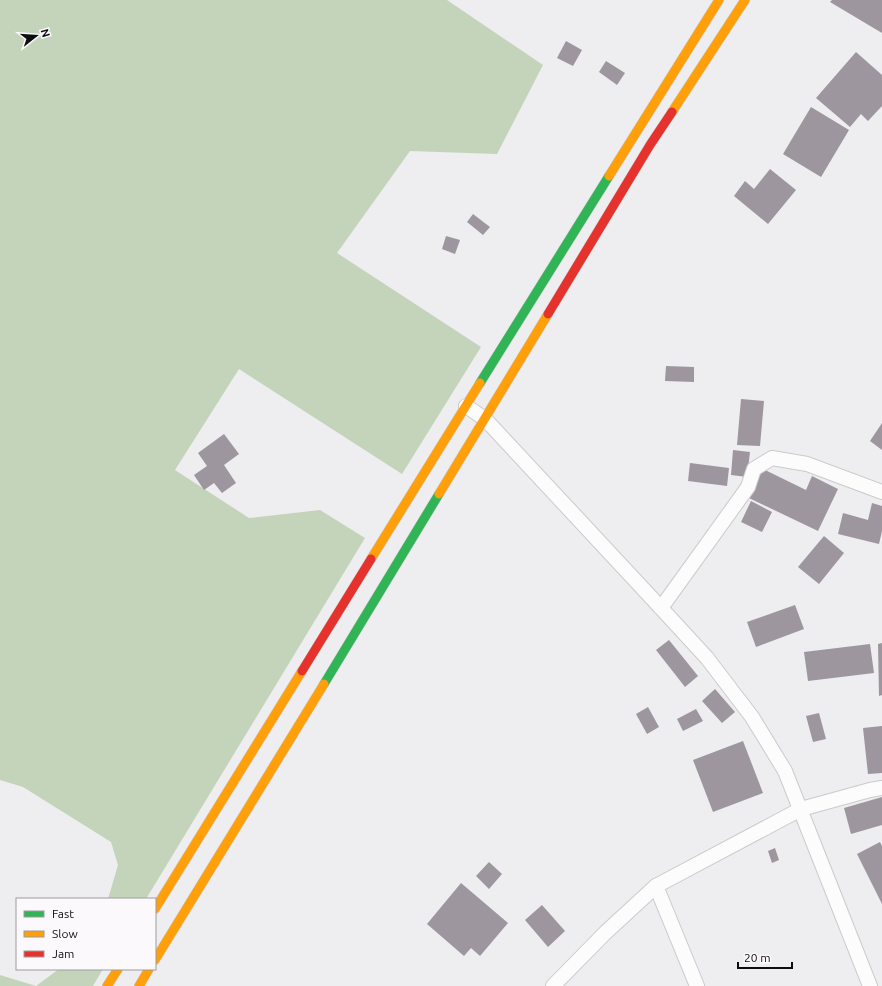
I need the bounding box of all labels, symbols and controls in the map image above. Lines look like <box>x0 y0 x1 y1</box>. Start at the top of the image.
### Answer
north arrow <box>16 16 56 56</box>
text: N <box>39 27 53 39</box>
legend <box>16 898 156 970</box>
text: Fast <box>52 907 74 920</box>
text: Slow <box>52 927 78 940</box>
scale bar <box>738 944 792 970</box>
text: Jam <box>52 947 74 960</box>
text: 20 m <box>744 951 771 964</box>

